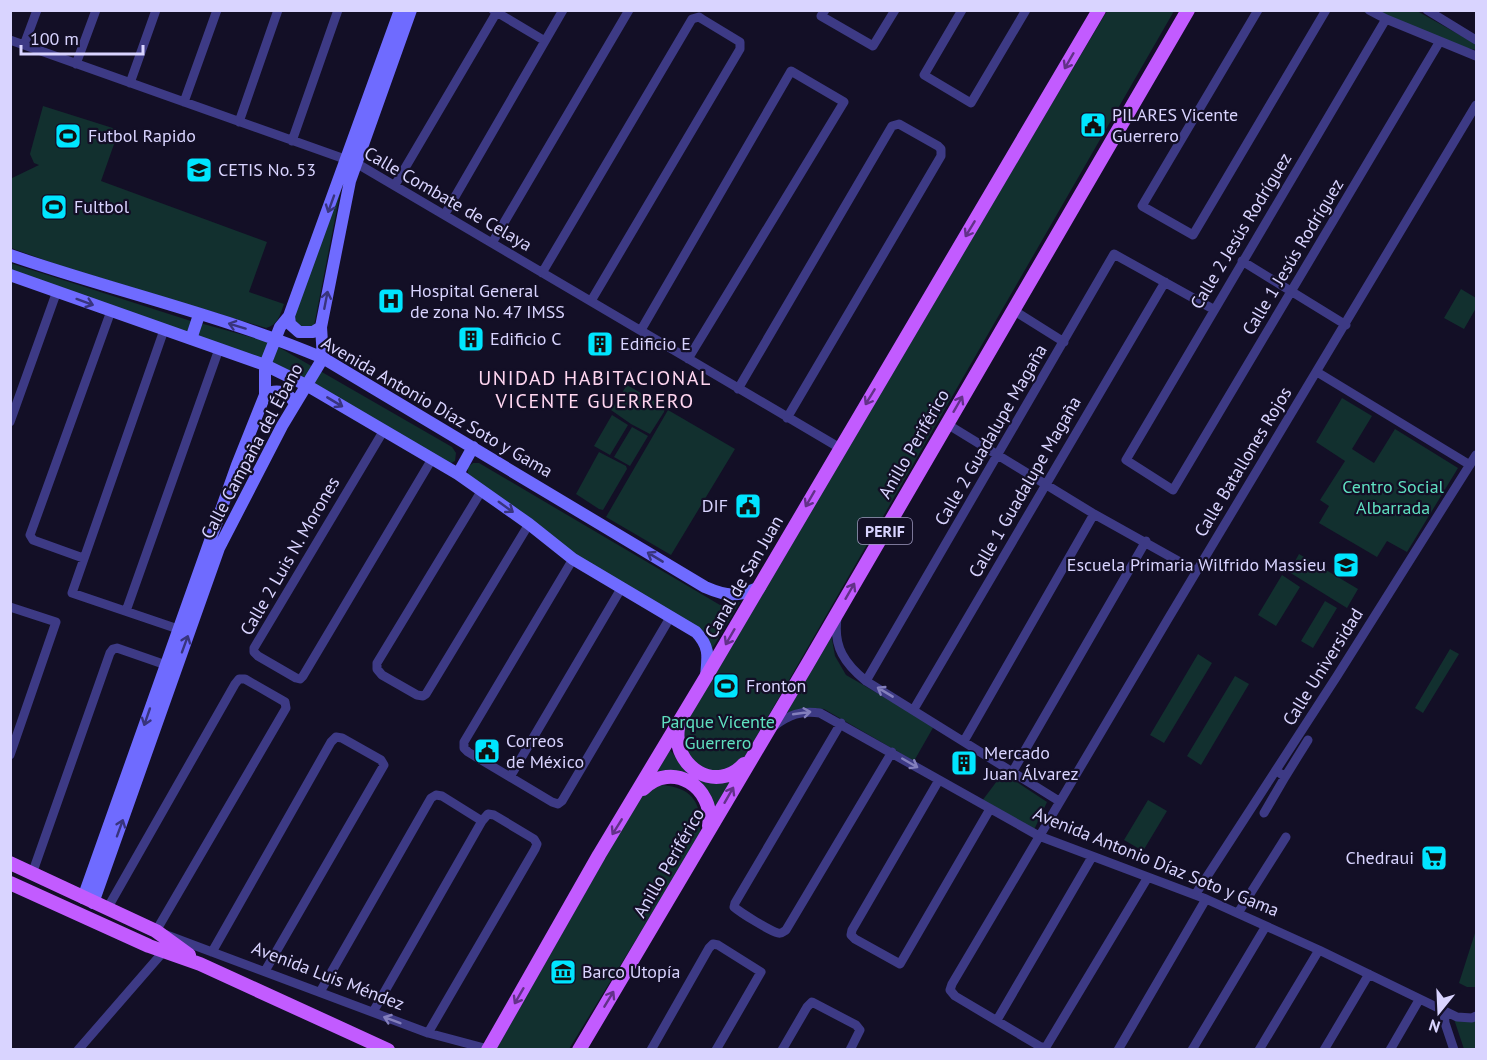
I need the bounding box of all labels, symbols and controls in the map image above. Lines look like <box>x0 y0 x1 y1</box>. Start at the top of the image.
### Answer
scale bar <box>21 18 142 56</box>
text: 100 m <box>30 27 79 50</box>
one-way arrow <box>1063 52 1075 69</box>
place label: PILARES Vicente Guerrero <box>1112 103 1238 147</box>
public building icon: PILARES Vicente Guerrero <box>1078 110 1108 140</box>
sports icon: Futbol Rapido <box>53 121 83 151</box>
place label: Futbol Rapido <box>88 124 196 147</box>
street label: Calle Combate de Celaya <box>360 141 536 256</box>
street label: Calle 2 Jesús Rodríguez <box>1185 148 1296 313</box>
school or university icon: CETIS No. 53 <box>184 155 214 185</box>
place label: CETIS No. 53 <box>218 158 316 181</box>
street label: Calle 1 Jesús Rodríguez <box>1237 174 1348 339</box>
sports icon: Fultbol <box>39 192 69 222</box>
one-way arrow <box>324 194 335 213</box>
place label: Fultbol <box>74 195 130 218</box>
one-way arrow <box>963 220 975 237</box>
place label: Hospital General de zona No. 47 IMSS <box>410 279 565 323</box>
hospital icon: Hospital General de zona No. 47 IMSS <box>376 286 406 316</box>
one-way arrow <box>321 291 332 311</box>
one-way arrow <box>76 297 94 308</box>
one-way arrow <box>228 320 247 331</box>
building icon: Edificio C <box>456 324 486 354</box>
place label: Edificio C <box>490 327 562 350</box>
building icon: Edificio E <box>585 329 615 359</box>
street label: Avenida Antonio Díaz Soto y Gama <box>317 331 557 482</box>
place label: Edificio E <box>620 332 691 355</box>
street label: Calle 2 Guadalupe Magaña <box>929 340 1052 529</box>
street label: Calle Campaña del Ébano <box>195 359 308 543</box>
district label: UNIDAD HABITACIONAL VICENTE GUERRERO <box>478 365 712 414</box>
street label: Calle Batallones Rojos <box>1189 383 1296 541</box>
street label: Anillo Periférico <box>873 385 954 503</box>
one-way arrow <box>864 388 876 405</box>
street label: Calle 1 Guadalupe Magaña <box>963 392 1086 581</box>
one-way arrow <box>326 396 343 408</box>
one-way arrow <box>952 396 964 413</box>
street label: Calle 2 Luis N. Morones <box>235 472 344 639</box>
park label: Centro Social Albarrada <box>1342 475 1445 519</box>
one-way arrow <box>804 490 816 507</box>
public building icon: DIF <box>733 491 763 521</box>
place label: DIF <box>702 494 728 517</box>
one-way arrow <box>498 501 514 513</box>
street label: Canal de San Juan <box>699 511 788 642</box>
road number: PERIF <box>858 518 912 544</box>
school or university icon: Escuela Primaria Wilfrido Massieu <box>1331 550 1361 580</box>
one-way arrow <box>647 551 664 563</box>
place label: Escuela Primaria Wilfrido Massieu <box>1067 553 1326 576</box>
one-way arrow <box>844 583 856 600</box>
street label: Calle Universidad <box>1277 604 1368 730</box>
one-way arrow <box>724 628 736 645</box>
one-way arrow <box>181 635 192 654</box>
sports icon: Fronton <box>711 671 741 701</box>
place label: Fronton <box>746 674 806 697</box>
one-way arrow <box>877 685 894 697</box>
one-way arrow <box>141 707 152 726</box>
one-way arrow <box>792 708 811 719</box>
park label: Parque Vicente Guerrero <box>661 710 775 754</box>
place label: Correos de México <box>506 729 584 773</box>
public building icon: Correos de México <box>472 736 502 766</box>
place label: Mercado Juan Álvarez <box>983 741 1078 785</box>
building icon: Mercado Juan Álvarez <box>949 748 979 778</box>
one-way arrow <box>901 757 918 769</box>
one-way arrow <box>724 787 736 804</box>
street label: Avenida Antonio Díaz Soto y Gama <box>1030 802 1283 922</box>
street label: Anillo Periférico <box>628 804 709 922</box>
one-way arrow <box>610 818 622 835</box>
one-way arrow <box>115 819 126 838</box>
supermarket icon: Chedraui <box>1419 843 1449 873</box>
place label: Chedraui <box>1345 846 1414 869</box>
street label: Avenida Luis Méndez <box>249 936 408 1015</box>
museum icon: Barco Utopía <box>548 957 578 987</box>
place label: Barco Utopía <box>582 960 681 983</box>
north arrow <box>1409 982 1469 1042</box>
one-way arrow <box>513 986 524 1004</box>
one-way arrow <box>603 991 615 1008</box>
one-way arrow <box>383 1013 402 1024</box>
text: N <box>1426 1015 1442 1037</box>

